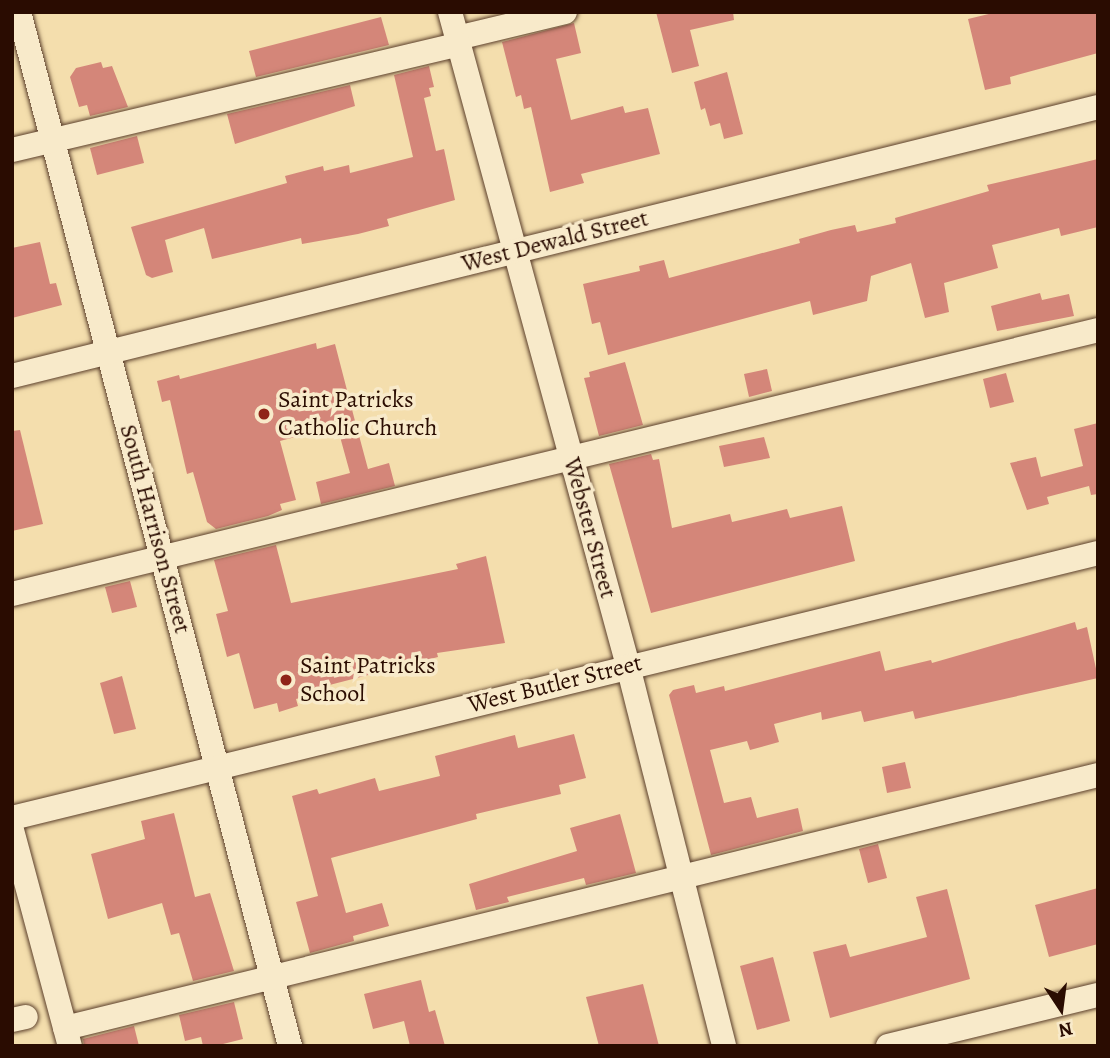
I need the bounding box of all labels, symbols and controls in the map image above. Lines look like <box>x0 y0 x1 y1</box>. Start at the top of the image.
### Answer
street label: West Dewald Street <box>459 204 651 278</box>
place label: Saint Patricks Catholic Church <box>278 386 437 442</box>
marker: Saint Patricks Catholic Church <box>256 406 272 422</box>
street label: South Harrison Street <box>113 421 197 637</box>
street label: Webster Street <box>557 454 623 602</box>
street label: West Butler Street <box>465 648 645 720</box>
place label: Saint Patricks School <box>300 652 436 708</box>
marker: Saint Patricks School <box>278 672 294 688</box>
north arrow <box>1026 974 1096 1044</box>
text: N <box>1056 1015 1075 1044</box>

